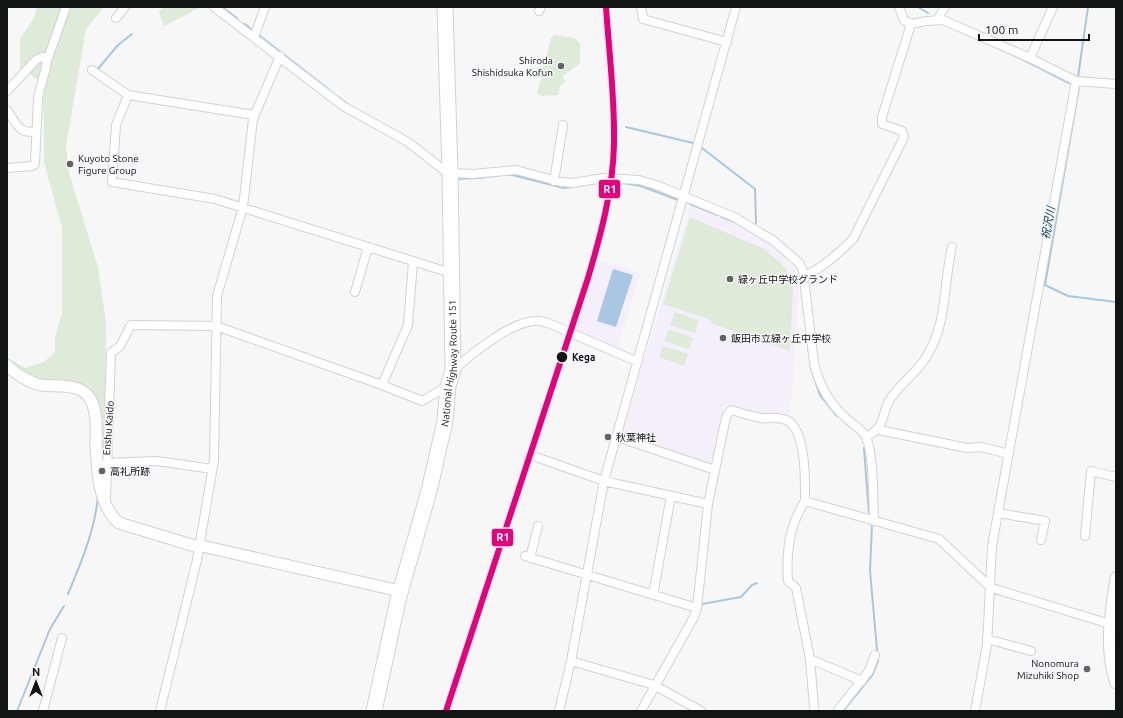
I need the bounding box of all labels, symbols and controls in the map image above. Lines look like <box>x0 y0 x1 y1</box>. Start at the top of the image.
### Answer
scale bar <box>979 16 1089 42</box>
text: 100 m <box>985 23 1018 36</box>
place label: Shiroda Shishidsuka Kofun <box>472 55 553 78</box>
marker: Shiroda Shishidsuka Kofun <box>556 61 566 71</box>
place label: Kuyoto Stone Figure Group <box>78 153 139 176</box>
marker: Kuyoto Stone Figure Group <box>65 159 75 169</box>
line badge: R1 <box>598 179 621 199</box>
text: R1 <box>603 183 617 195</box>
water label: 祝沢川 <box>1039 205 1057 240</box>
marker: 緑ヶ丘中学校グランド <box>725 274 735 284</box>
place label: 緑ヶ丘中学校グランド <box>738 274 838 285</box>
street label: National Highway Route 151 <box>439 300 459 428</box>
marker: 飯田市立緑ヶ丘中学校 <box>718 333 728 343</box>
place label: 飯田市立緑ヶ丘中学校 <box>731 333 831 344</box>
marker: Kega <box>555 350 569 364</box>
place label: Kega <box>572 352 595 363</box>
street label: Enshu Kaido <box>101 400 116 456</box>
marker: 秋葉神社 <box>603 432 613 442</box>
place label: 秋葉神社 <box>616 432 656 443</box>
marker: 高礼所跡 <box>97 466 107 476</box>
place label: 高礼所跡 <box>110 466 150 477</box>
line badge: R1 <box>491 528 514 547</box>
text: R1 <box>496 531 510 543</box>
place label: Nonomura Mizuhiki Shop <box>1017 658 1079 681</box>
north arrow <box>16 662 56 702</box>
marker: Nonomura Mizuhiki Shop <box>1082 664 1092 674</box>
text: N <box>32 666 40 678</box>

